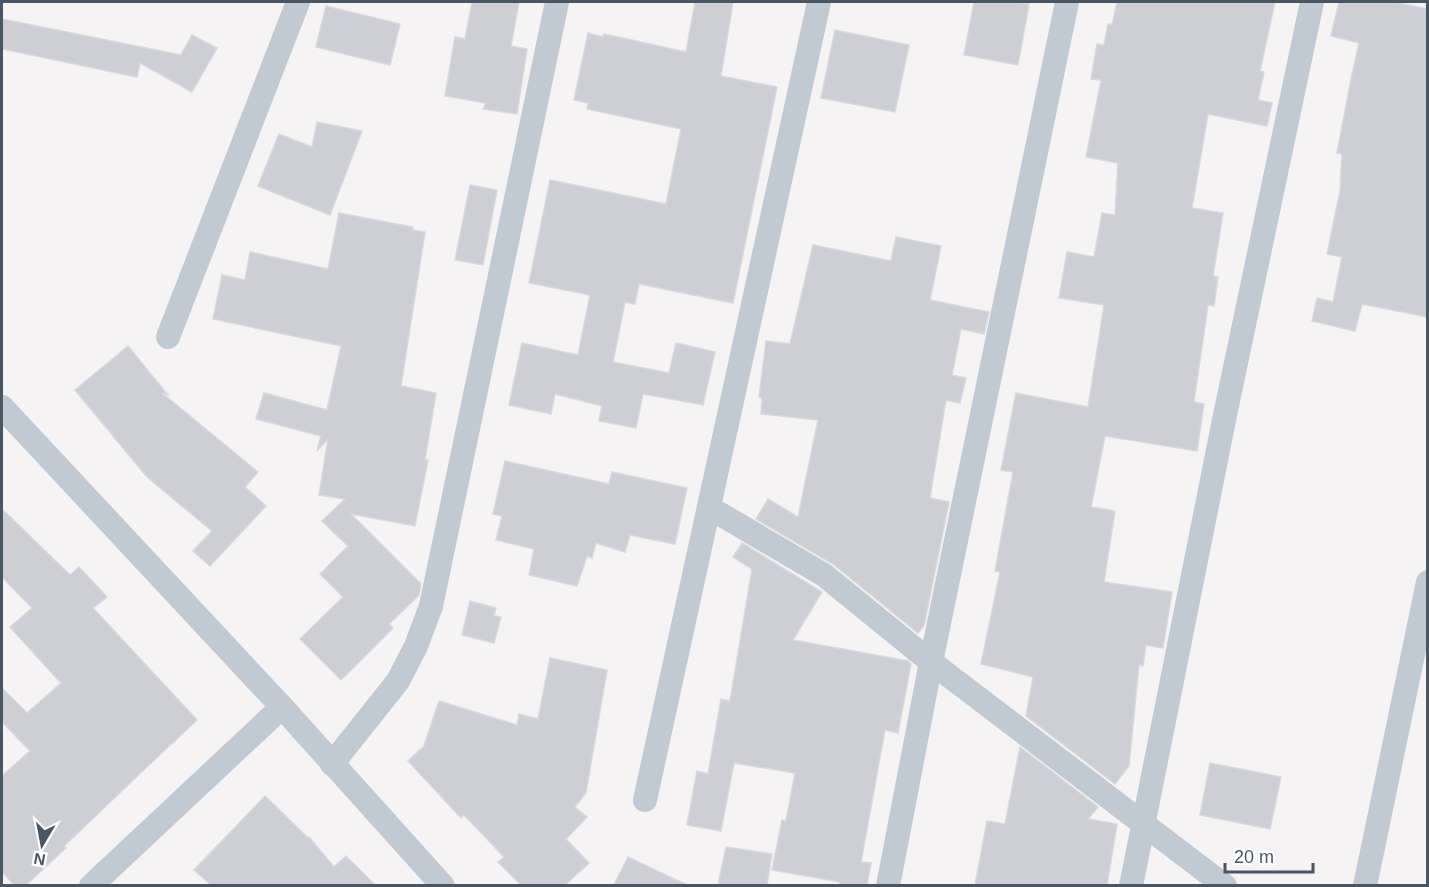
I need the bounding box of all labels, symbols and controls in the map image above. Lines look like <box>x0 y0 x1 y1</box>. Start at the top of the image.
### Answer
north arrow <box>12 815 72 875</box>
scale bar <box>1225 836 1314 874</box>
text: 20 m <box>1234 847 1274 867</box>
text: N <box>32 850 47 869</box>

